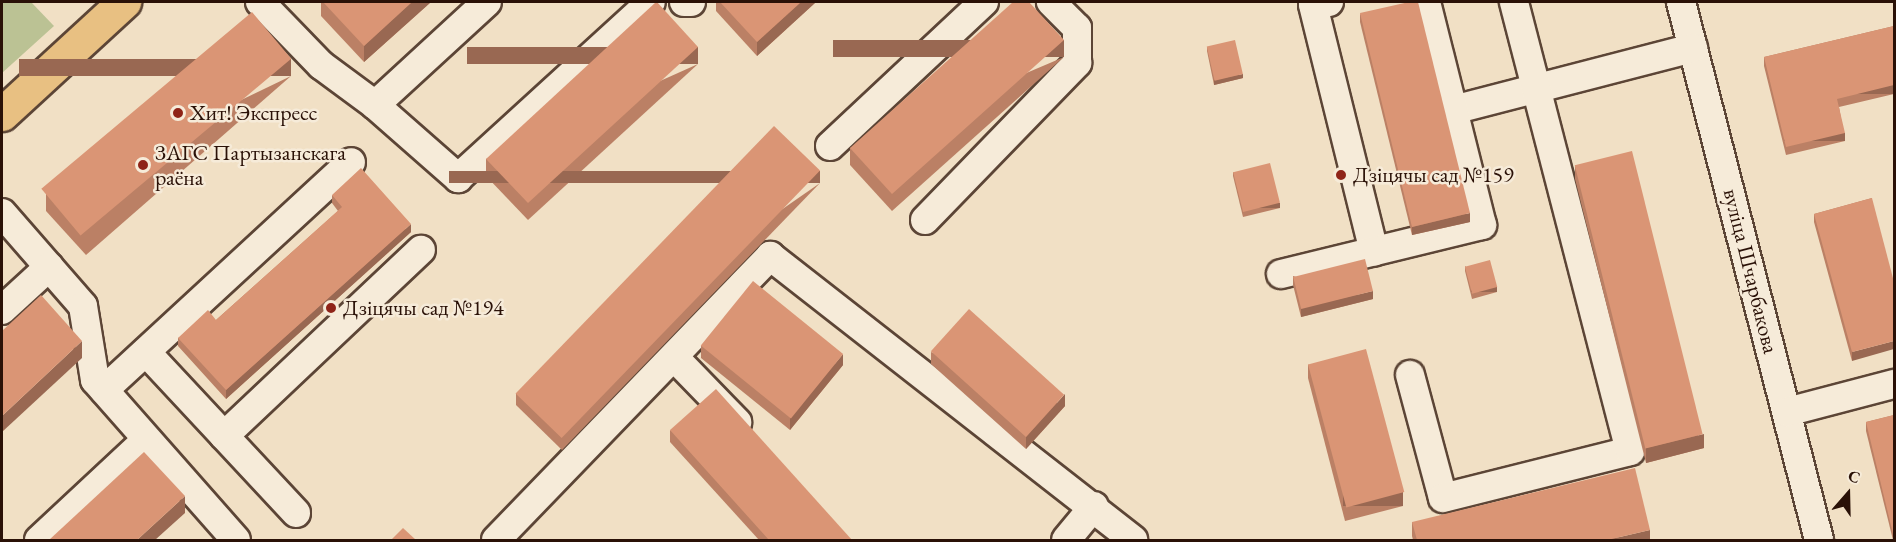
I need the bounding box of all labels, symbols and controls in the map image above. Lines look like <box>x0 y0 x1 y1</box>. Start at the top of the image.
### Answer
place label: Хит! Экспресс <box>190 100 317 126</box>
marker: Хит! Экспресс <box>171 106 185 120</box>
place label: ЗАГС Партызанскага раёна <box>155 139 346 190</box>
marker: ЗАГС Партызанскага раёна <box>136 158 150 172</box>
place label: Дзіцячы сад №159 <box>1353 162 1514 188</box>
marker: Дзіцячы сад №159 <box>1334 168 1348 182</box>
street label: вуліца Шчарбакова <box>1718 186 1784 356</box>
place label: Дзіцячы сад №194 <box>343 295 504 321</box>
marker: Дзіцячы сад №194 <box>324 301 338 315</box>
north arrow <box>1818 464 1878 524</box>
text: С <box>1845 465 1863 488</box>

